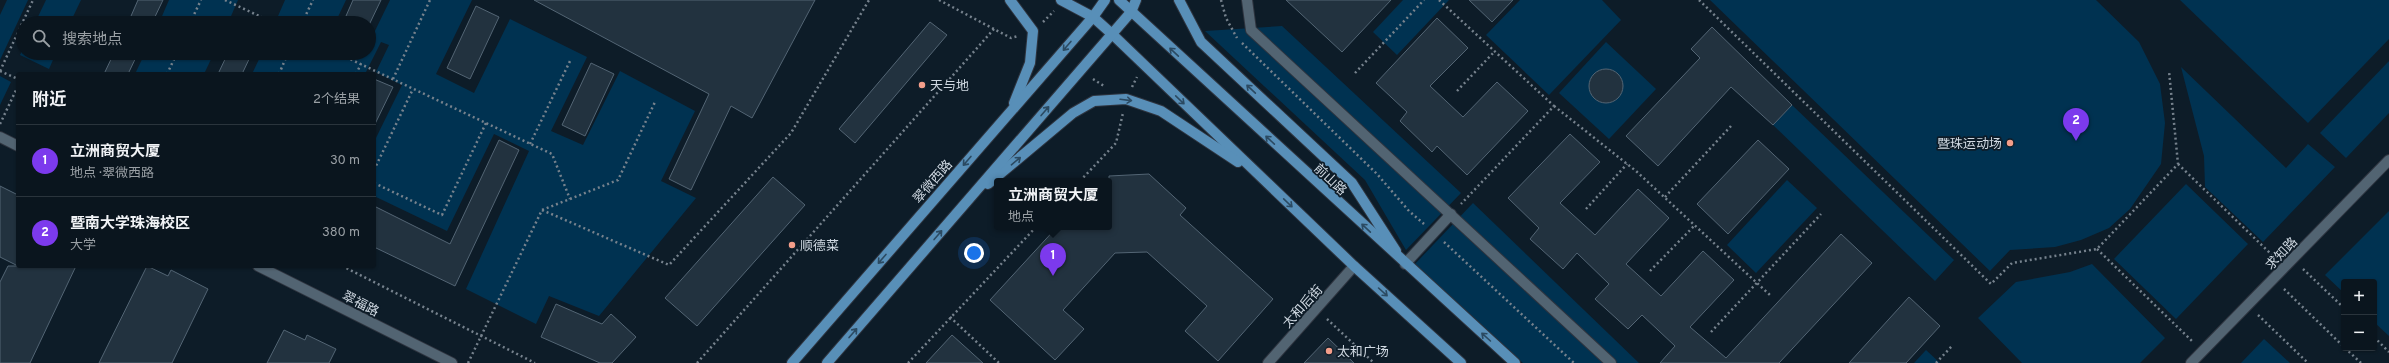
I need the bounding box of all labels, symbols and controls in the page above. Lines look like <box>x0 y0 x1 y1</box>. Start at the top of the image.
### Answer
search box <box>16 16 376 60</box>
icon: search <box>30 27 52 49</box>
text: 搜索地点 <box>62 31 122 50</box>
one-way arrow <box>1063 41 1072 51</box>
one-way arrow <box>1169 48 1180 57</box>
place label: 天与地 <box>930 79 969 95</box>
marker: 天与地 <box>917 80 927 90</box>
one-way arrow <box>1246 85 1256 94</box>
text: 附近 <box>32 90 66 112</box>
text: 2个结果 <box>313 92 360 108</box>
one-way arrow <box>1175 95 1185 105</box>
one-way arrow <box>1119 96 1132 104</box>
one-way arrow <box>1041 105 1050 116</box>
pin: 2 <box>2063 108 2089 141</box>
one-way arrow <box>1265 135 1275 145</box>
place label: 暨珠运动场 <box>1937 137 2002 153</box>
marker: 暨珠运动场 <box>2005 138 2015 148</box>
text: 立洲商贸大厦 <box>70 143 160 162</box>
text: 1 <box>42 153 48 169</box>
text: 30 m <box>330 153 360 169</box>
one-way arrow <box>963 156 972 166</box>
one-way arrow <box>1011 156 1022 165</box>
street label: 翠微西路 <box>910 157 957 207</box>
street label: 前山路 <box>1310 161 1350 200</box>
text: 地点 · 翠微西路 <box>70 166 154 182</box>
popup <box>994 178 1112 230</box>
text: 立洲商贸大厦 <box>1008 187 1098 206</box>
one-way arrow <box>1283 198 1293 208</box>
text: 地点 <box>1008 210 1034 226</box>
text: 暨南大学珠海校区 <box>70 215 190 234</box>
one-way arrow <box>1361 223 1371 233</box>
text: 2 <box>41 225 49 241</box>
text: 380 m <box>322 225 360 241</box>
one-way arrow <box>933 230 942 240</box>
street label: 求知路 <box>2263 235 2302 274</box>
text: 大学 <box>70 238 96 254</box>
place label: 顺德菜 <box>800 238 839 255</box>
marker: 顺德菜 <box>787 240 797 250</box>
your location <box>964 243 984 263</box>
pin: 1 <box>1040 243 1066 276</box>
one-way arrow <box>877 254 886 265</box>
map controls <box>2341 279 2377 351</box>
button: + <box>2341 279 2377 315</box>
street label: 太和后街 <box>1280 283 1327 332</box>
one-way arrow <box>1378 287 1388 296</box>
street label: 翠福路 <box>339 289 381 321</box>
button: − <box>2341 315 2377 351</box>
one-way arrow <box>848 328 857 339</box>
one-way arrow <box>1481 332 1491 342</box>
place label: 太和广场 <box>1337 345 1389 361</box>
marker: 太和广场 <box>1324 346 1334 356</box>

